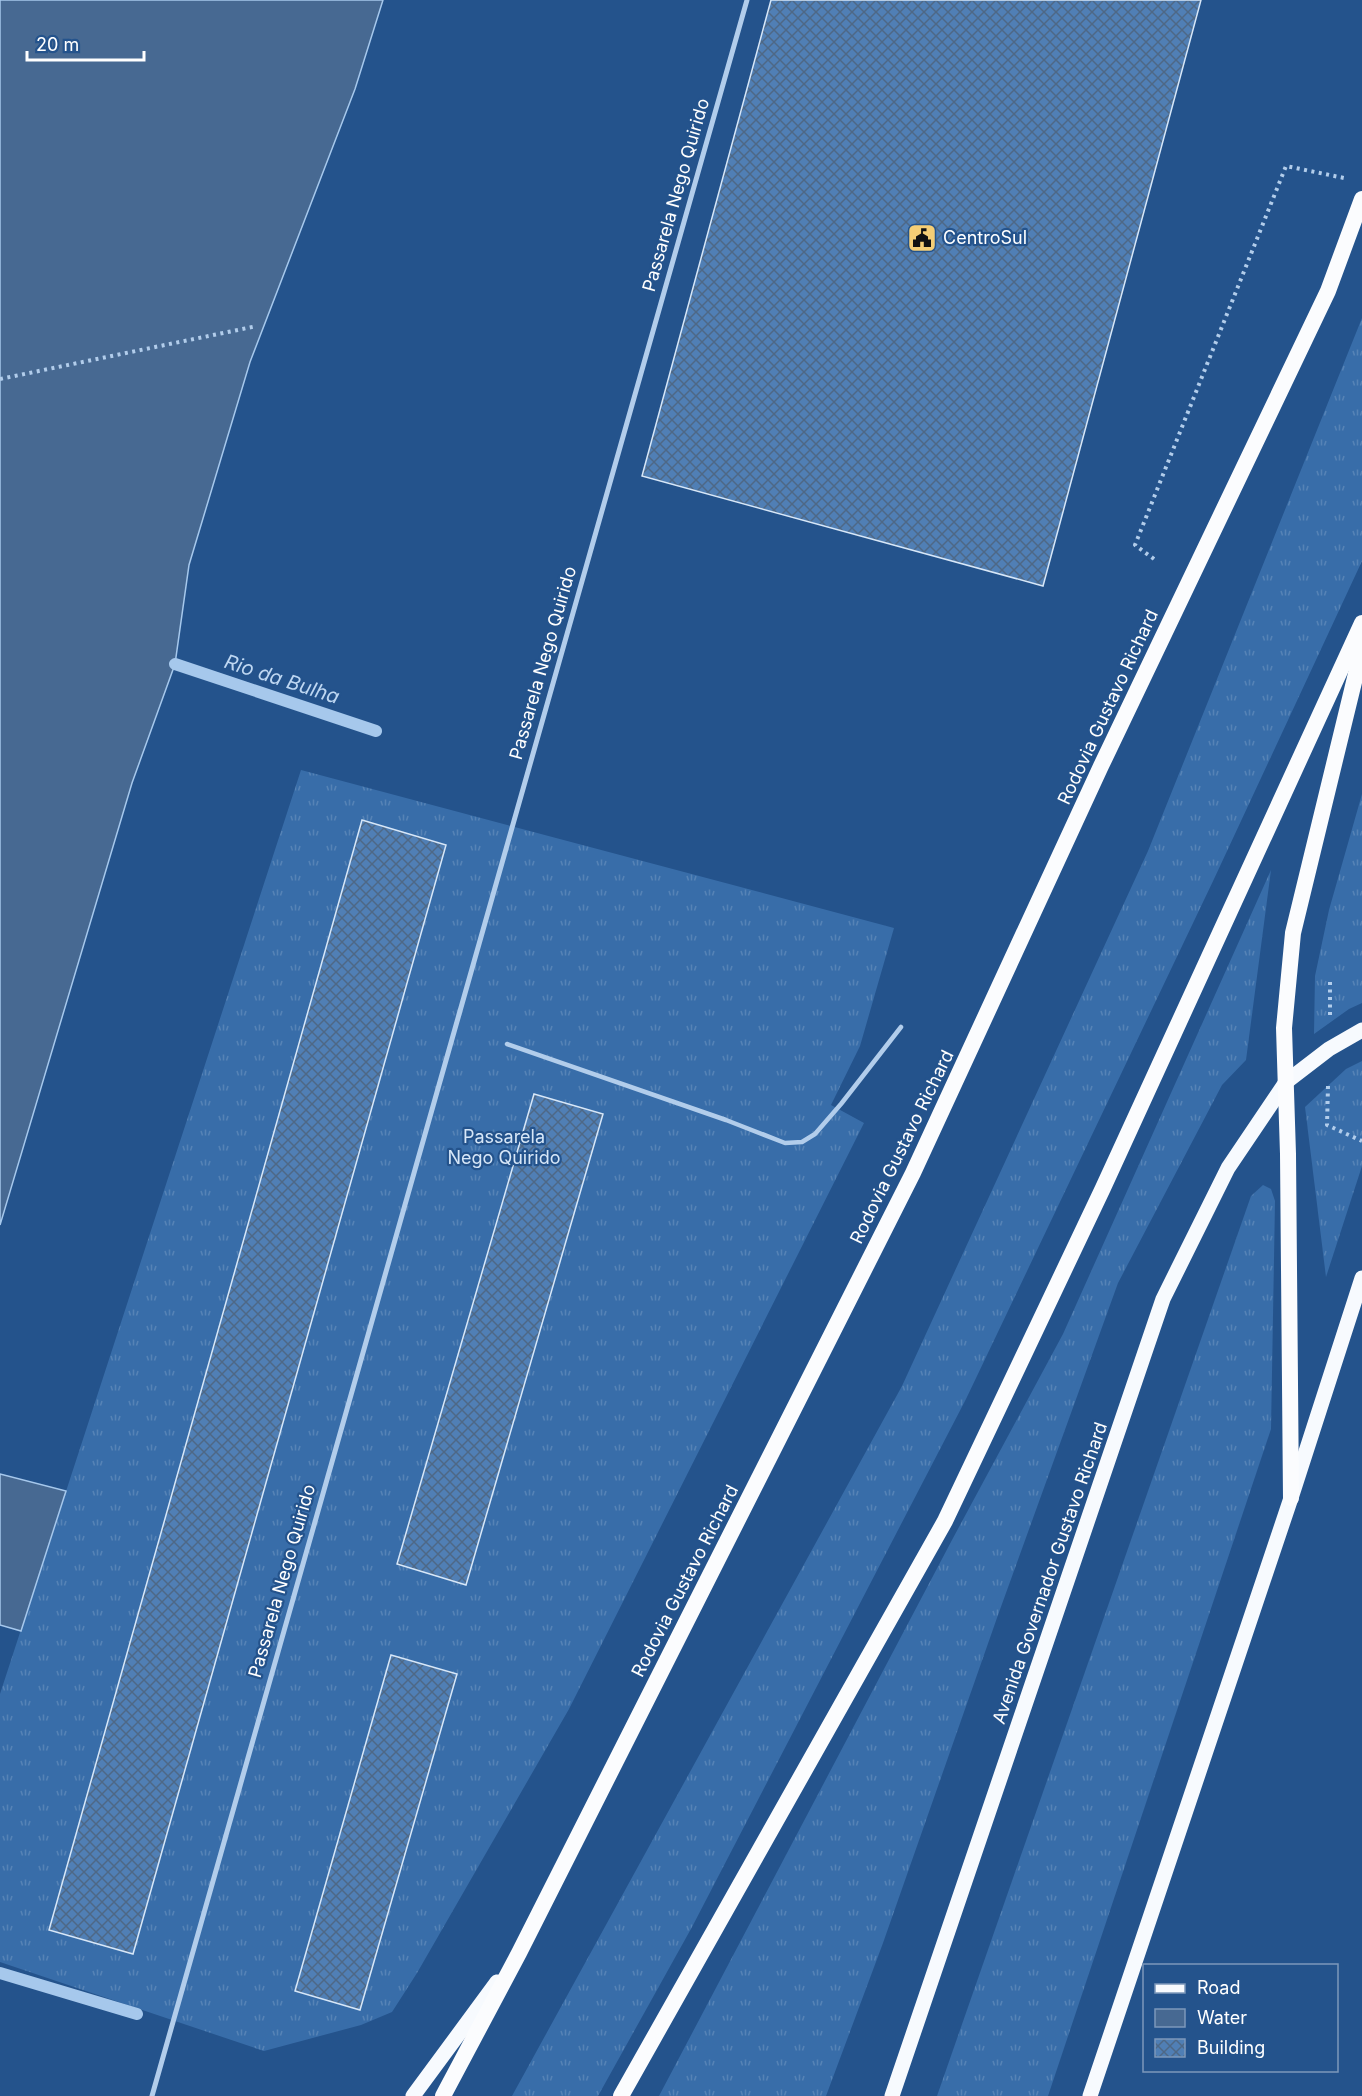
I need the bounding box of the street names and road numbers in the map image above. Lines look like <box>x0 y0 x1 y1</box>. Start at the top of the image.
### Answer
street label: Passarela Nego Quirido <box>638 96 713 294</box>
street label: Passarela Nego Quirido <box>505 564 580 762</box>
street label: Rodovia Gustavo Richard <box>1053 606 1162 808</box>
street label: Rodovia Gustavo Richard <box>845 1047 958 1247</box>
street label: Avenida Governador Gustavo Richard <box>988 1419 1111 1726</box>
street label: Rodovia Gustavo Richard <box>627 1481 742 1680</box>
street label: Passarela Nego Quirido <box>244 1482 319 1680</box>

